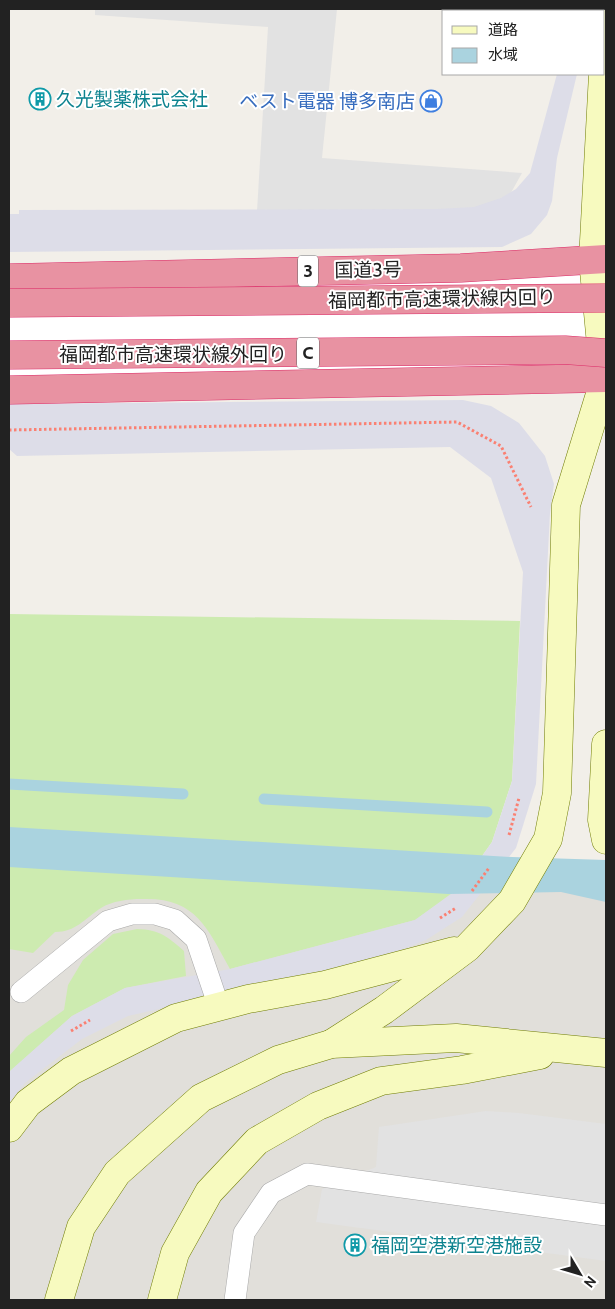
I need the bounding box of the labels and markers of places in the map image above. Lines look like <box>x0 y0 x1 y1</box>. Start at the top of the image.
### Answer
building icon: 久光製薬株式会社 <box>28 87 52 111</box>
place label: 久光製薬株式会社 <box>56 88 208 111</box>
shop icon: ベスト電器 博多南店 <box>419 89 443 113</box>
place label: ベスト電器 博多南店 <box>239 90 415 113</box>
building icon: 福岡空港新空港施設 <box>343 1233 367 1257</box>
place label: 福岡空港新空港施設 <box>371 1234 542 1257</box>

